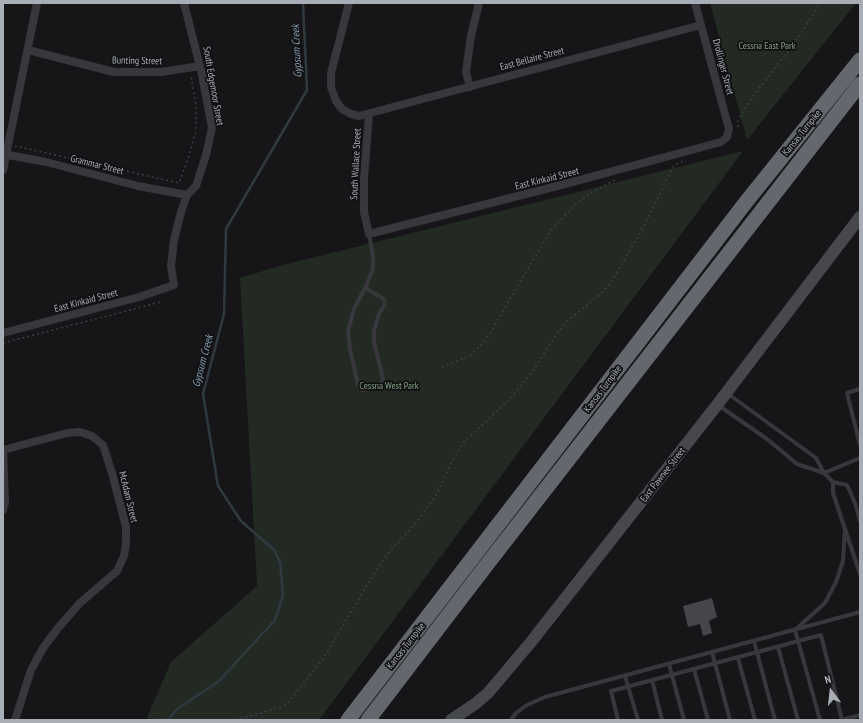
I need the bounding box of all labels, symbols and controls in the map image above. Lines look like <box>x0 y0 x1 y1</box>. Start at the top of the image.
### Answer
water label: Gypsum Creek <box>289 24 305 78</box>
street label: Drollinger Street <box>710 38 736 96</box>
park label: Cessna East Park <box>738 40 796 52</box>
street label: East Bellaire Street <box>499 45 565 73</box>
street label: South Edgemoor Street <box>200 46 226 126</box>
street label: Bunting Street <box>112 55 162 67</box>
street label: Kansas Turnpike <box>780 108 824 158</box>
street label: South Wallace Street <box>348 128 364 200</box>
street label: Grammar Street <box>69 153 125 177</box>
street label: East Kinkaid Street <box>514 165 580 193</box>
street label: East Kinkaid Street <box>53 287 119 315</box>
water label: Gypsum Creek <box>190 333 216 389</box>
street label: Kansas Turnpike <box>582 363 624 415</box>
park label: Cessna West Park <box>359 380 419 392</box>
street label: East Pawnee Street <box>638 445 688 505</box>
street label: McAdam Street <box>116 470 140 524</box>
street label: Kansas Turnpike <box>384 620 428 672</box>
north arrow <box>811 671 851 711</box>
text: N <box>823 672 833 687</box>

